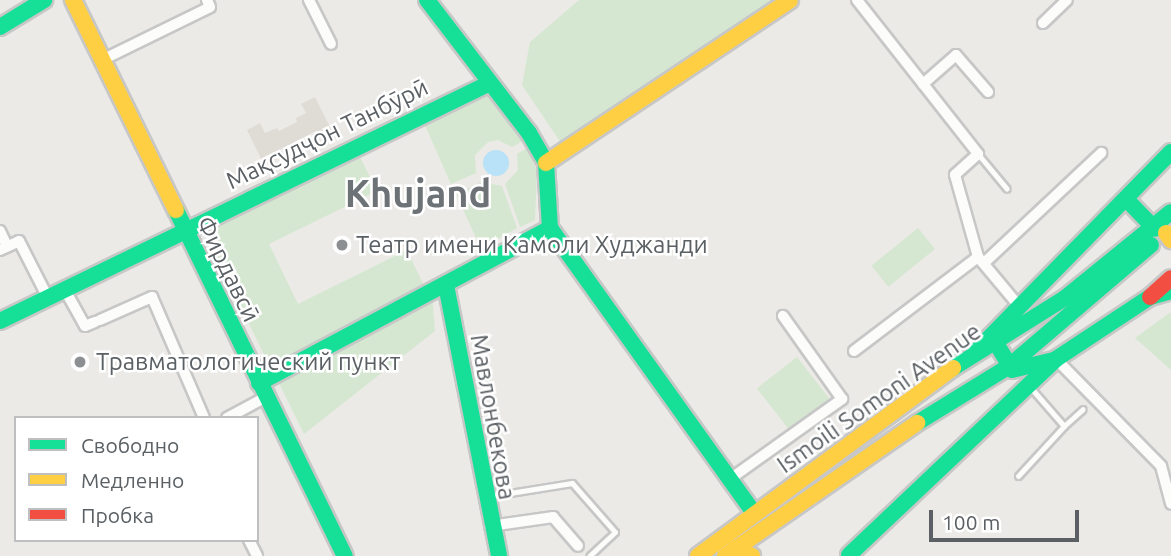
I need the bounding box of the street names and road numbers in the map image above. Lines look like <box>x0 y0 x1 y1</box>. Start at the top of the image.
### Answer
street label: Мақсудҷон Танбӯрӣ <box>221 73 433 195</box>
street label: Фирдавсӣ <box>190 211 266 327</box>
street label: Ismoili Somoni Avenue <box>772 317 986 479</box>
street label: Мавлонбекова <box>464 332 522 502</box>

